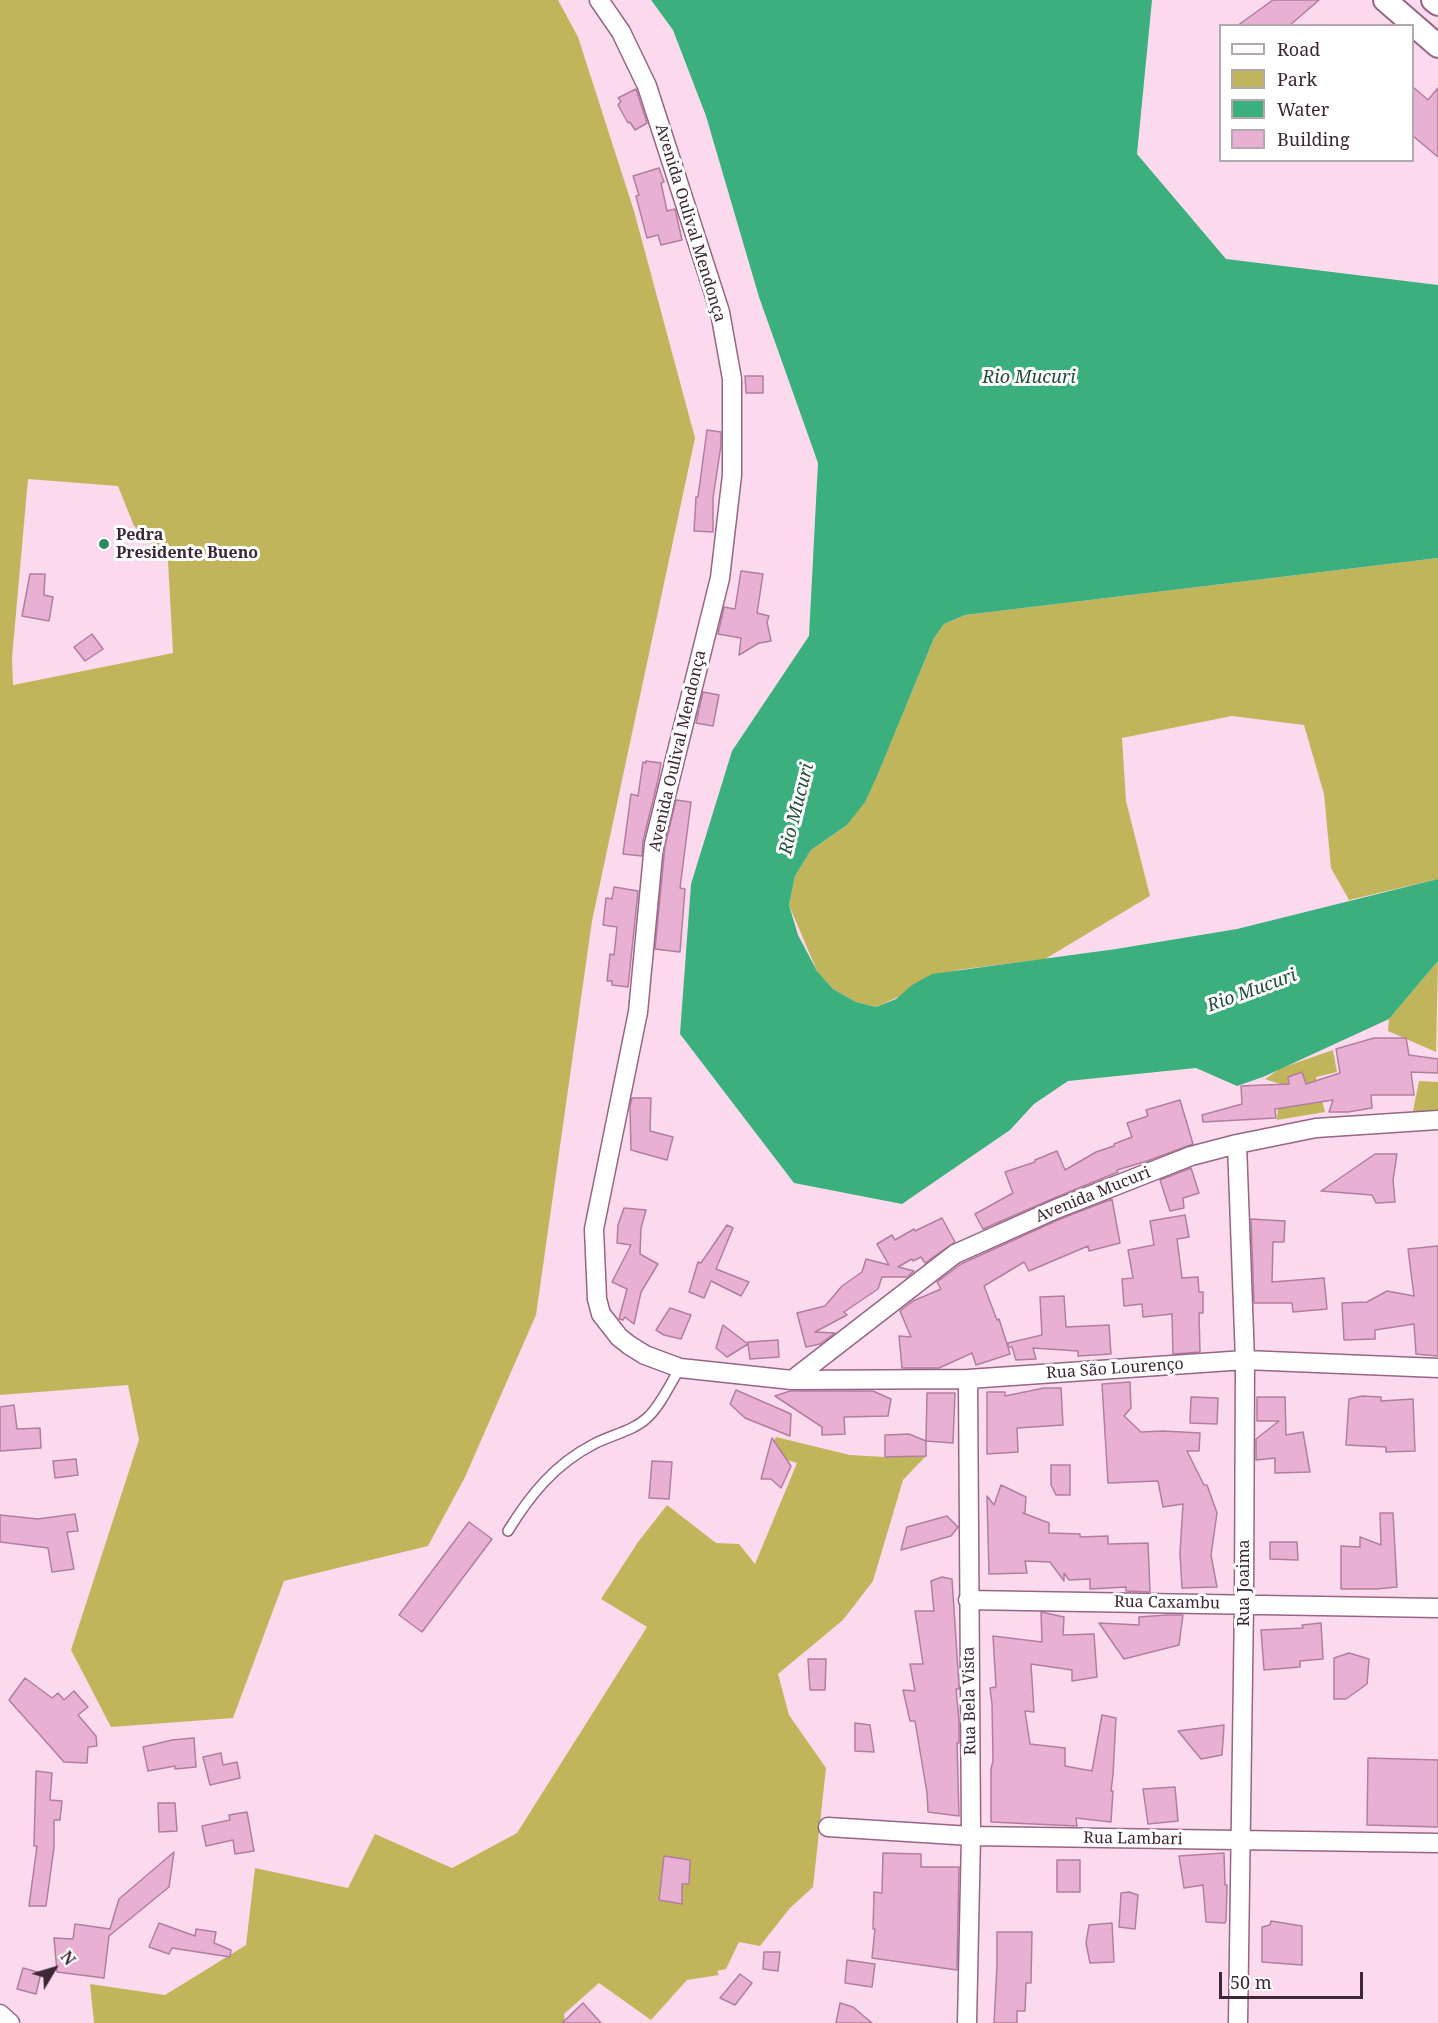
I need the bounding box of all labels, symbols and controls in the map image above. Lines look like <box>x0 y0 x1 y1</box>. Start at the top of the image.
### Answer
legend <box>1219 24 1414 162</box>
text: Road <box>1277 37 1320 61</box>
text: Park <box>1277 67 1317 91</box>
text: Water <box>1277 97 1329 121</box>
street label: Avenida Oulival Mendonça <box>651 122 729 324</box>
text: Building <box>1277 127 1350 151</box>
water label: Rio Mucuri <box>982 367 1076 389</box>
place label: Pedra Presidente Bueno <box>116 525 258 563</box>
marker: Pedra Presidente Bueno <box>97 537 111 551</box>
street label: Avenida Oulival Mendonça <box>645 648 711 854</box>
water label: Rio Mucuri <box>775 761 819 857</box>
water label: Rio Mucuri <box>1204 965 1300 1017</box>
street label: Avenida Mucuri <box>1033 1163 1153 1227</box>
street label: Rua São Lourenço <box>1046 1355 1184 1383</box>
street label: Rua Joaima <box>1234 1539 1254 1627</box>
street label: Rua Caxambu <box>1114 1592 1220 1614</box>
street label: Rua Bela Vista <box>959 1646 981 1756</box>
street label: Rua Lambari <box>1083 1829 1183 1849</box>
north arrow <box>24 1939 84 1999</box>
text: N <box>56 1946 81 1970</box>
scale bar <box>1222 1960 1366 1998</box>
text: 50 m <box>1230 1970 1272 1994</box>

